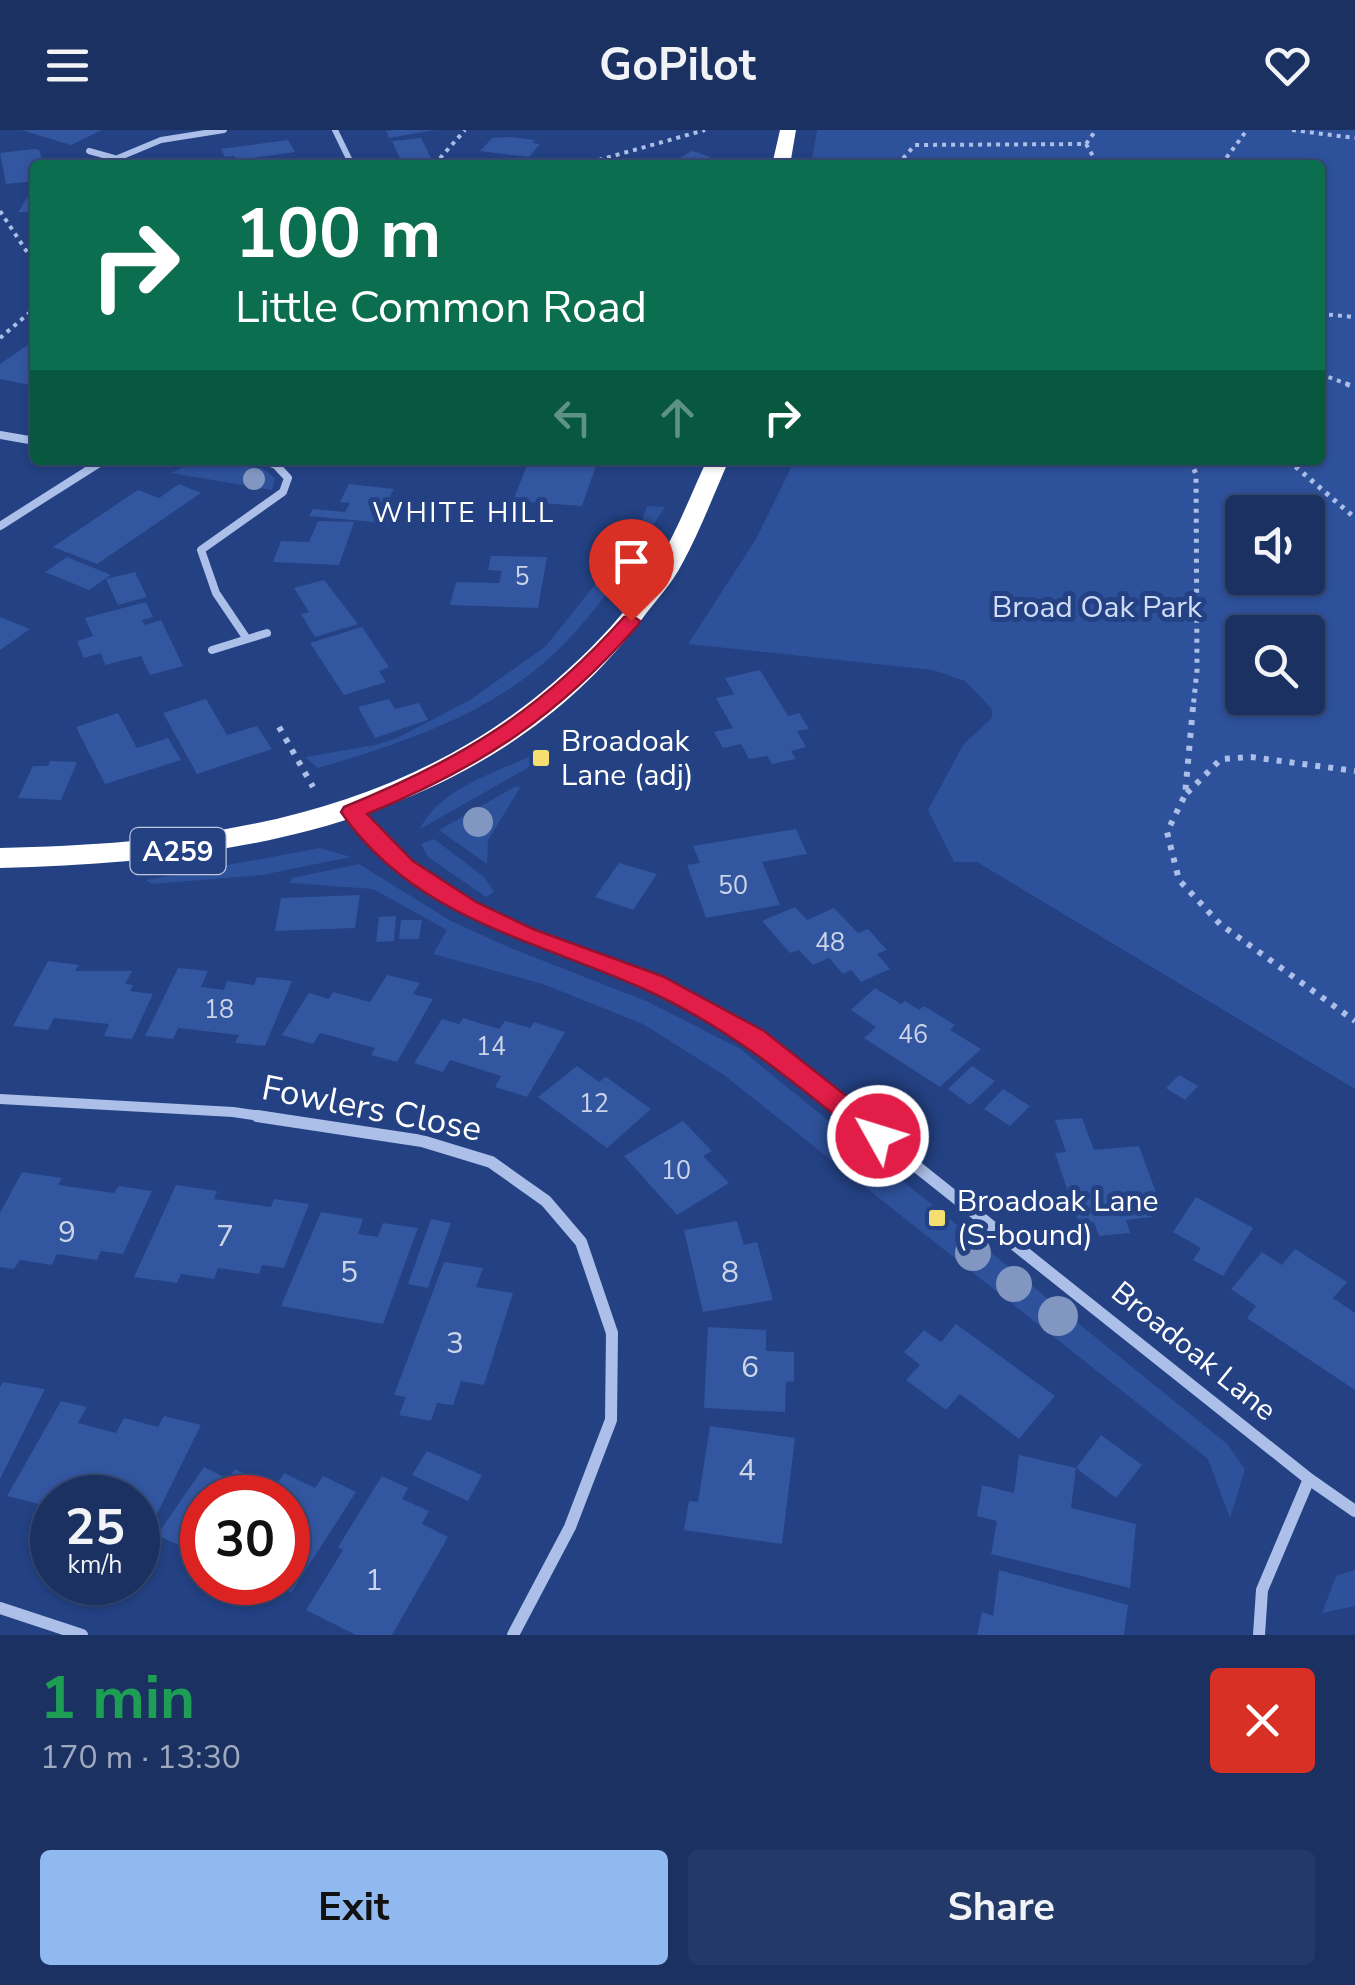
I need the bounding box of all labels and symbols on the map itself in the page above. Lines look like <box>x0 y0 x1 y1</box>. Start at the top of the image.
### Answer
district label: WHITE HILL <box>372 494 556 532</box>
pin <box>589 519 674 622</box>
house number: 5 <box>514 560 530 594</box>
park label: Broad Oak Park <box>992 587 1203 628</box>
place label: Broadoak Lane (adj) <box>561 721 693 796</box>
marker: Broadoak Lane (adj) <box>530 747 552 769</box>
road number: A259 <box>130 828 226 874</box>
house number: 50 <box>718 869 748 903</box>
house number: 48 <box>815 926 845 960</box>
house number: 18 <box>204 993 234 1027</box>
house number: 46 <box>898 1018 928 1052</box>
house number: 14 <box>476 1030 506 1064</box>
street label: Fowlers Close <box>258 1064 486 1153</box>
position arrow <box>826 1084 930 1188</box>
house number: 12 <box>579 1087 609 1121</box>
house number: 10 <box>661 1154 691 1188</box>
place label: Broadoak Lane (S-bound) <box>957 1181 1158 1256</box>
marker: Broadoak Lane (S-bound) <box>926 1207 948 1229</box>
house number: 9 <box>58 1212 76 1253</box>
house number: 7 <box>216 1216 234 1257</box>
house number: 5 <box>340 1252 358 1293</box>
house number: 8 <box>721 1252 739 1293</box>
street label: Broadoak Lane <box>1103 1272 1285 1431</box>
house number: 3 <box>446 1323 464 1364</box>
house number: 6 <box>741 1347 759 1388</box>
house number: 4 <box>738 1450 756 1491</box>
speed limit sign: 30 <box>180 1475 310 1605</box>
house number: 1 <box>365 1560 383 1601</box>

